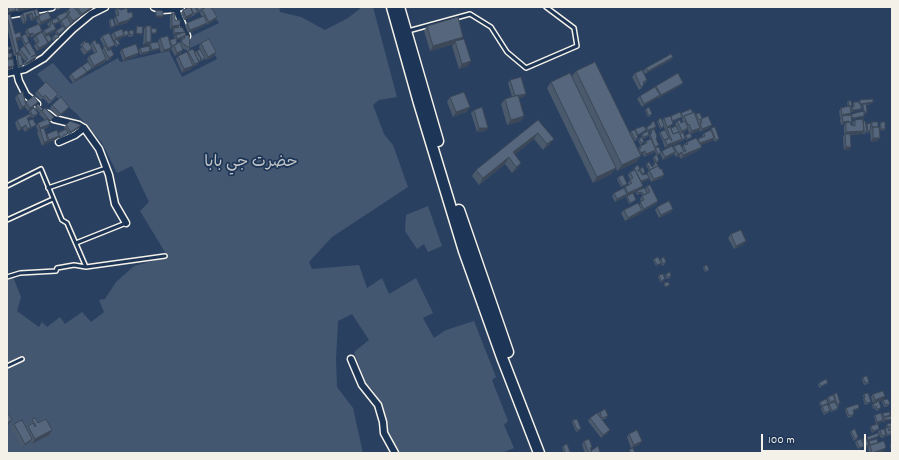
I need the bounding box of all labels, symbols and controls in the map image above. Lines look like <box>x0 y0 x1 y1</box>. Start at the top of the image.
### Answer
park label: حضرت جي بابا <box>204 154 298 174</box>
scale bar <box>763 426 868 452</box>
text: 100 m <box>768 432 795 449</box>

